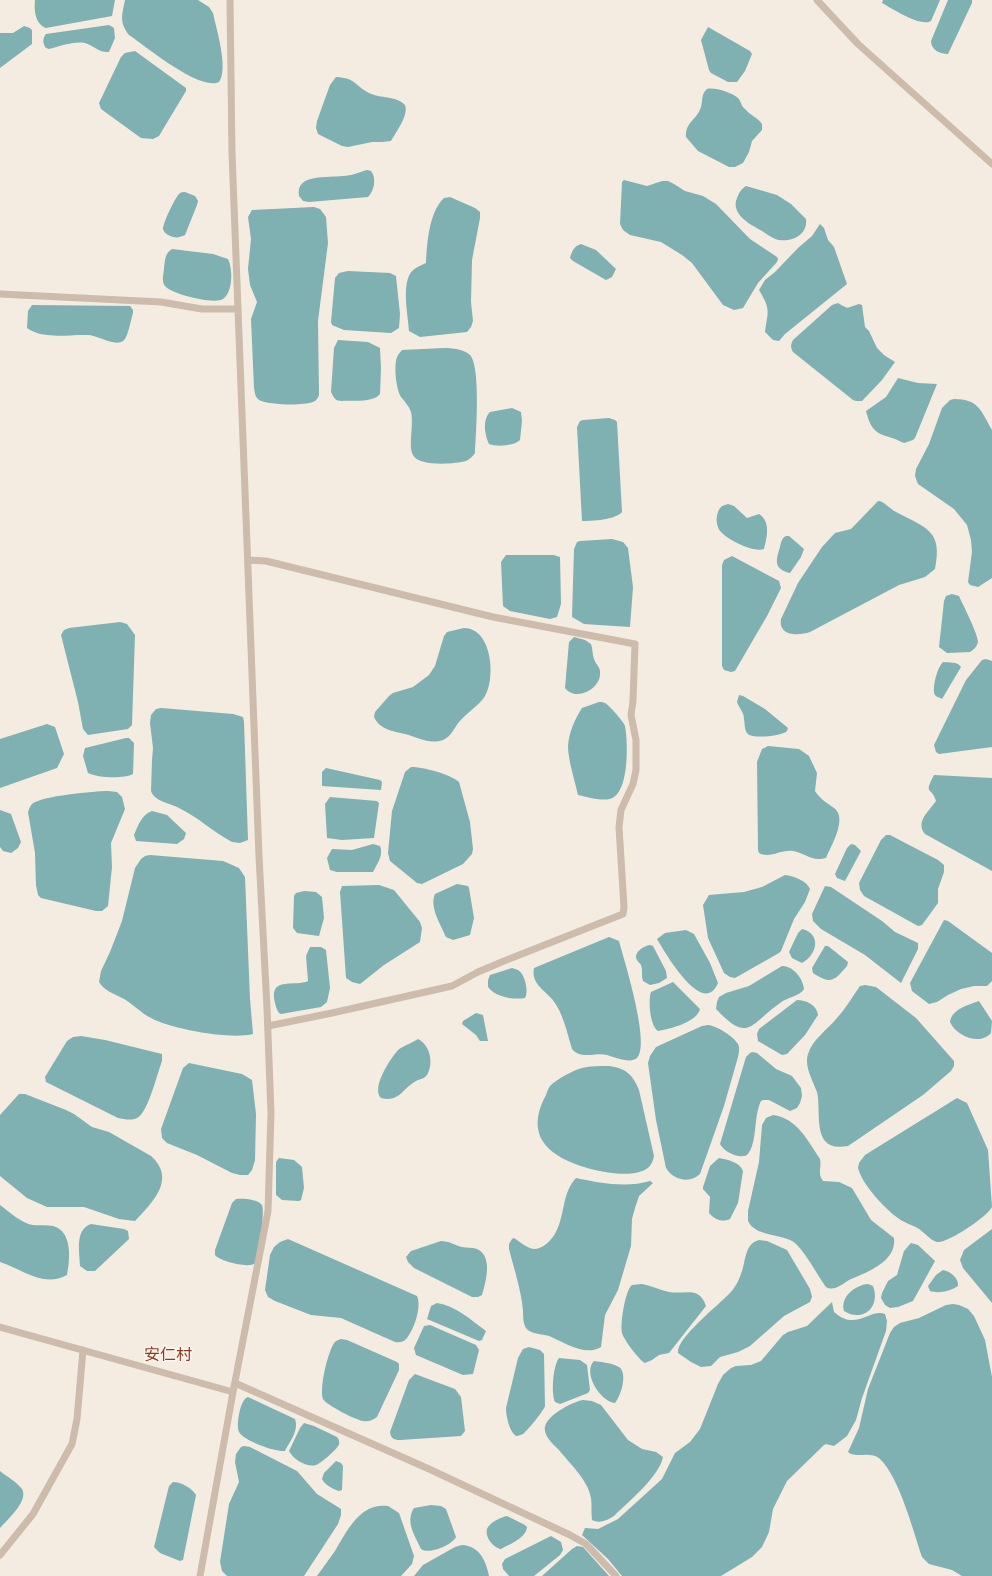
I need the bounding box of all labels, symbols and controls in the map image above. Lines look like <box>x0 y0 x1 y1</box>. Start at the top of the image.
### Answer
district label: 安仁村 <box>144 1345 192 1365</box>

